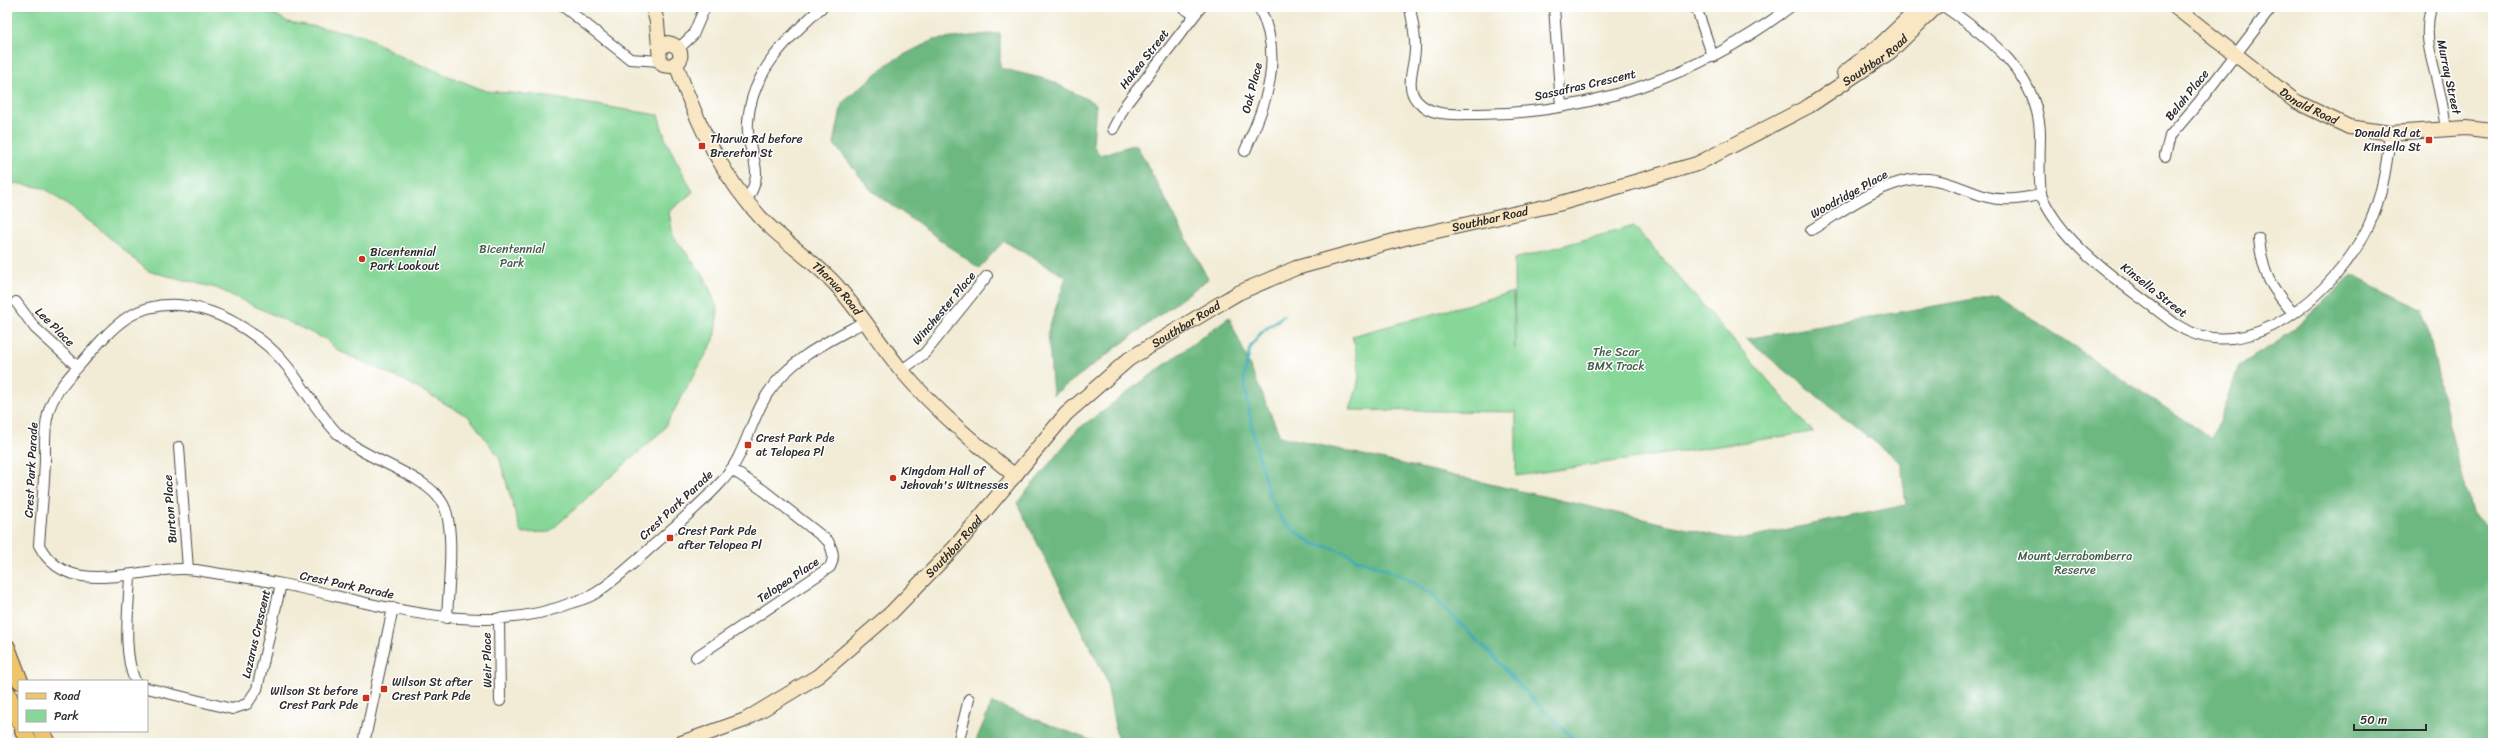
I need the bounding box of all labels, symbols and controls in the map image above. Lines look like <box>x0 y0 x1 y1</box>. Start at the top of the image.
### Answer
street label: Hakea Street <box>1113 24 1175 94</box>
street label: Southbar Road <box>1837 28 1914 92</box>
street label: Murray Street <box>2430 38 2468 118</box>
street label: Oak Place <box>1235 60 1269 116</box>
street label: Sassafras Crescent <box>1532 63 1638 107</box>
street label: Belah Place <box>2159 64 2215 126</box>
street label: Donald Road <box>2274 82 2343 132</box>
place label: Donald Rd at Kinsella St <box>2354 122 2421 158</box>
place label: Tharwa Rd before Brereton St <box>710 128 803 164</box>
marker: Donald Rd at Kinsella St <box>2424 135 2434 145</box>
marker: Tharwa Rd before Brereton St <box>697 141 707 151</box>
street label: Woodridge Place <box>1806 163 1892 225</box>
street label: Southbar Road <box>1449 200 1531 238</box>
park label: Bicentennial Park <box>479 238 545 274</box>
place label: Bicentennial Park Lookout <box>370 241 439 277</box>
marker: Bicentennial Park Lookout <box>357 254 367 264</box>
street label: Tharwa Road <box>807 256 869 321</box>
street label: Kinsella Street <box>2116 257 2192 323</box>
street label: Winchester Place <box>906 266 982 350</box>
street label: Southbar Road <box>1147 294 1225 354</box>
street label: Lee Place <box>30 302 80 352</box>
park label: The Scar BMX Track <box>1587 341 1645 377</box>
street label: Crest Park Parade <box>18 422 44 518</box>
place label: Crest Park Pde at Telopea Pl <box>756 427 835 463</box>
marker: Crest Park Pde at Telopea Pl <box>743 440 753 450</box>
place label: Kingdom Hall of Jehovah's Witnesses <box>900 460 1009 496</box>
street label: Crest Park Parade <box>633 464 719 546</box>
marker: Kingdom Hall of Jehovah's Witnesses <box>888 473 898 483</box>
street label: Burton Place <box>157 474 183 544</box>
street label: Southbar Road <box>920 510 988 583</box>
place label: Crest Park Pde after Telopea Pl <box>678 520 762 556</box>
marker: Crest Park Pde after Telopea Pl <box>665 533 675 543</box>
park label: Mount Jerrabomberra Reserve <box>2018 545 2132 581</box>
street label: Telopea Place <box>752 551 824 609</box>
street label: Crest Park Parade <box>298 564 396 606</box>
street label: Lazarus Crescent <box>235 587 277 681</box>
street label: Weir Place <box>476 632 498 688</box>
place label: Wilson St after Crest Park Pde <box>392 671 473 707</box>
legend <box>18 680 148 732</box>
place label: Wilson St before Crest Park Pde <box>270 680 358 716</box>
marker: Wilson St after Crest Park Pde <box>379 684 389 694</box>
text: Road <box>54 685 81 707</box>
marker: Wilson St before Crest Park Pde <box>361 693 371 703</box>
text: Park <box>54 705 79 727</box>
scale bar <box>2354 706 2426 732</box>
text: 50 m <box>2360 709 2387 731</box>

